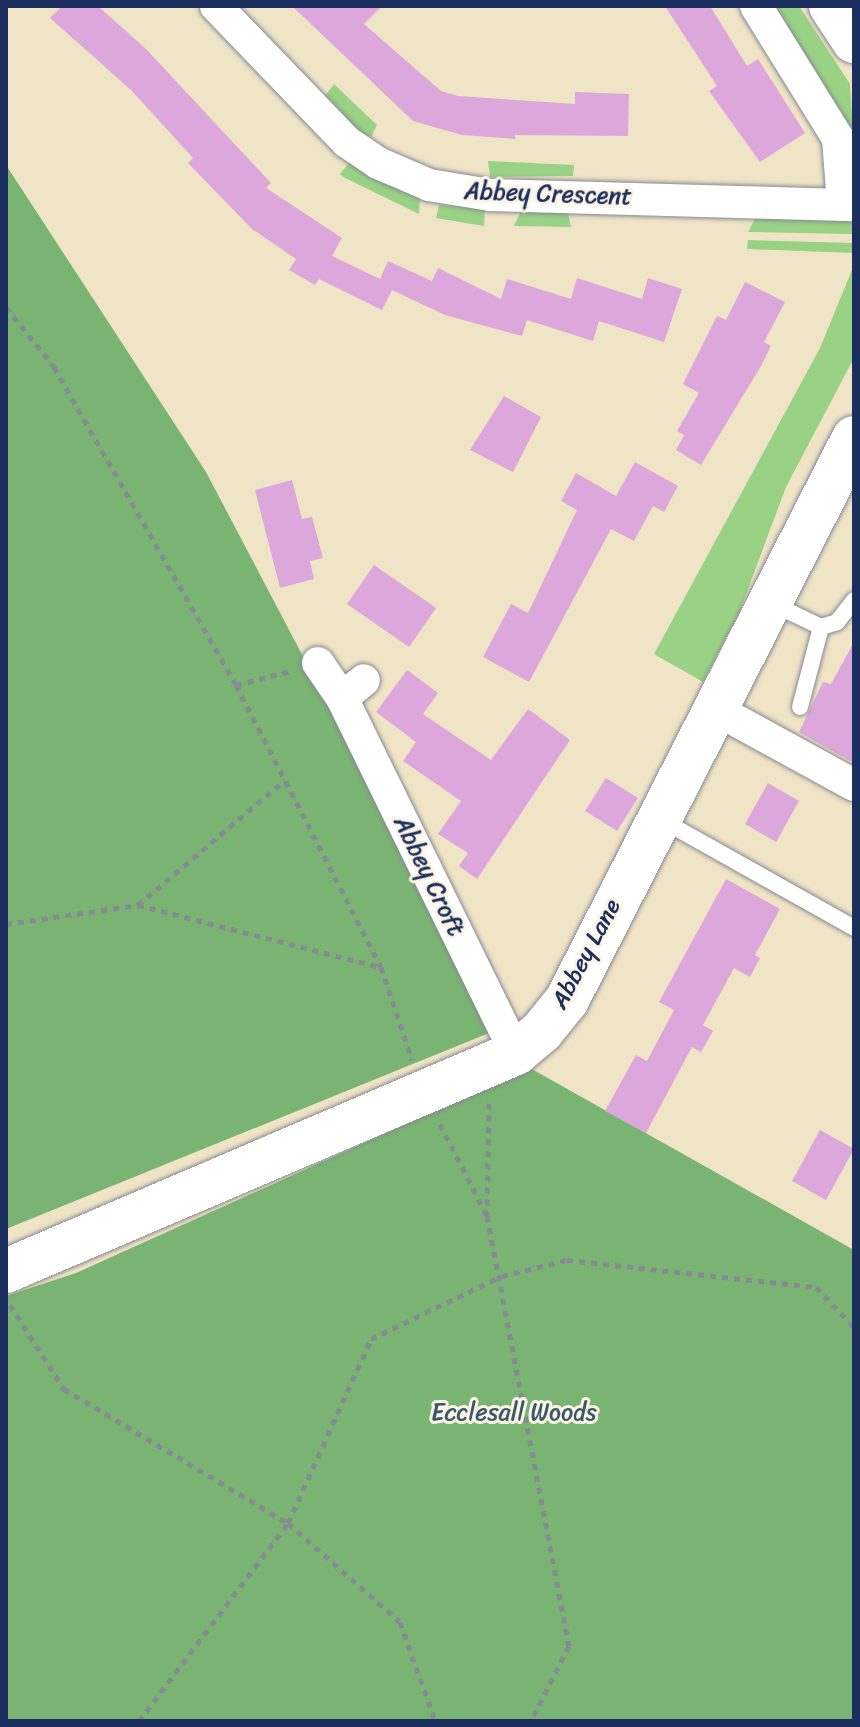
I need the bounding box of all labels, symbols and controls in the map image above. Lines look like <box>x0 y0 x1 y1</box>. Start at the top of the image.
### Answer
street label: Abbey Crescent <box>463 177 633 211</box>
street label: Abbey Croft <box>388 811 470 941</box>
street label: Abbey Lane <box>545 894 627 1014</box>
park label: Ecclesall Woods <box>431 1399 597 1427</box>

